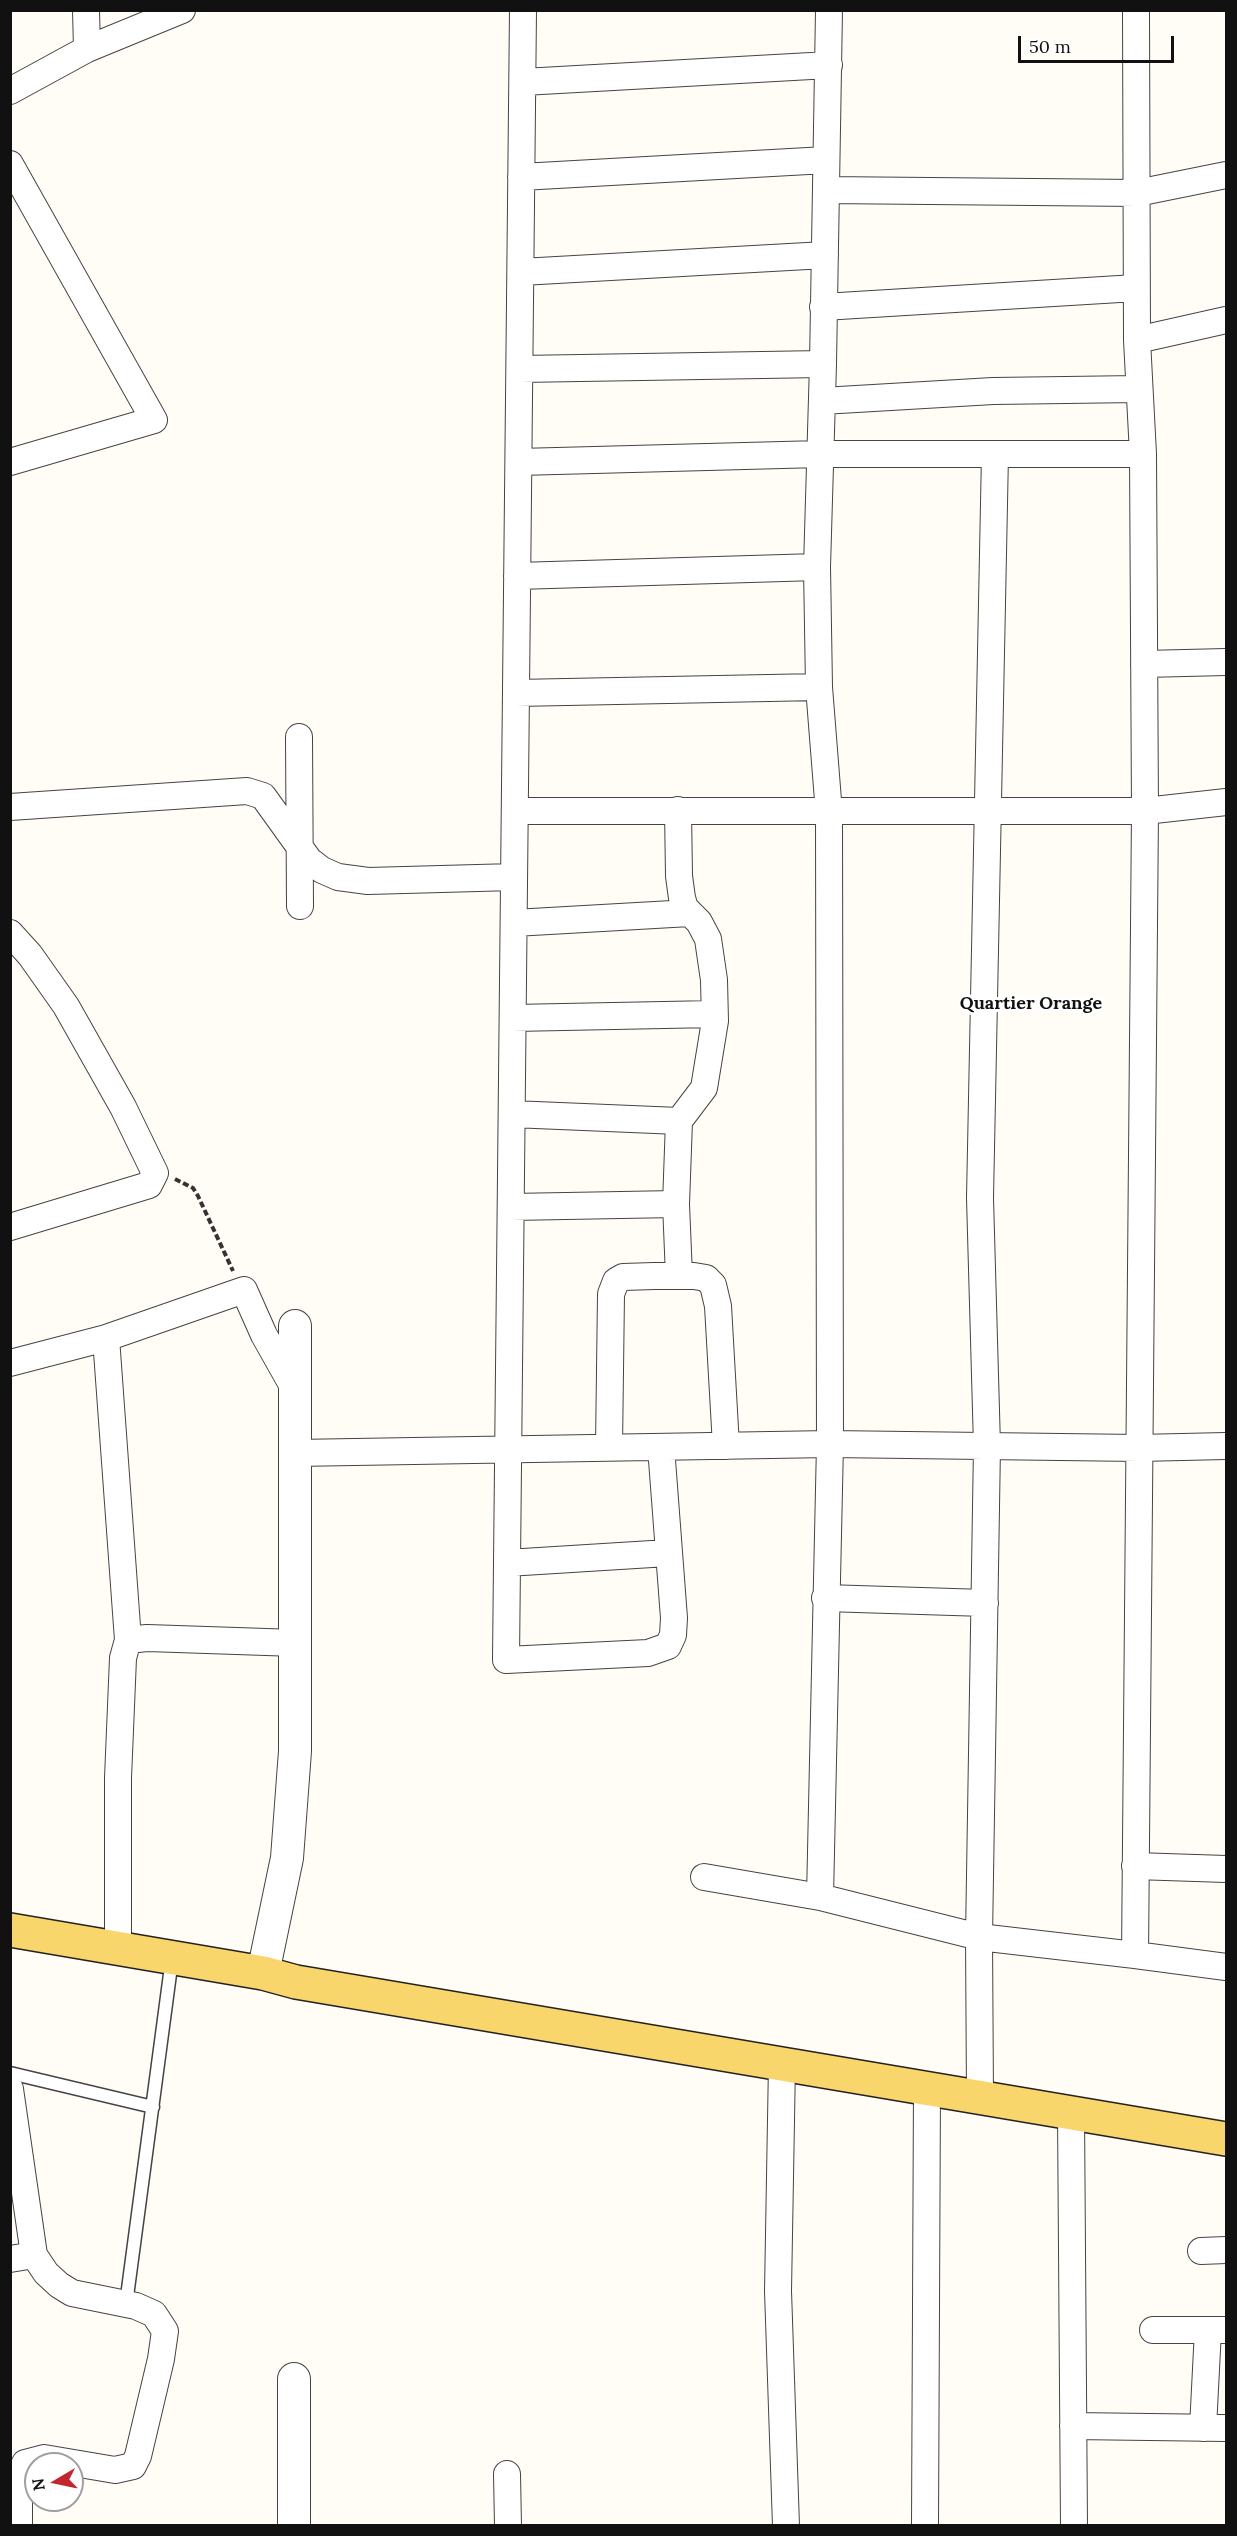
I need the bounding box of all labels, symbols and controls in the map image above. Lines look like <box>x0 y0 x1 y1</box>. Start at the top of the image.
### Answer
scale bar <box>1021 24 1177 62</box>
text: 50 m <box>1029 35 1071 58</box>
district label: Quartier Orange <box>960 993 1102 1015</box>
north arrow <box>24 2452 84 2512</box>
text: N <box>27 2477 49 2492</box>

